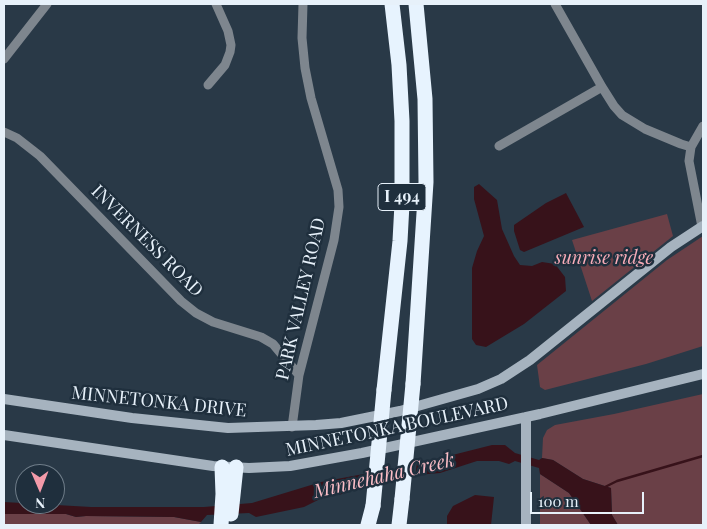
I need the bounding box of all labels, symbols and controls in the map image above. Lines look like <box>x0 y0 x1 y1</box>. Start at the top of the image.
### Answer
street label: INVERNESS ROAD <box>87 181 207 301</box>
road number: I 494 <box>378 183 426 210</box>
street label: PARK VALLEY ROAD <box>272 216 330 382</box>
park label: sunrise ridge <box>555 247 653 269</box>
street label: MINNETONKA DRIVE <box>70 382 248 422</box>
street label: MINNETONKA BOULEVARD <box>284 393 510 461</box>
water label: Minnehaha Creek <box>311 449 457 503</box>
north arrow <box>15 464 65 514</box>
scale bar <box>532 482 646 514</box>
text: 100 m <box>538 491 579 511</box>
text: N <box>35 494 45 513</box>

